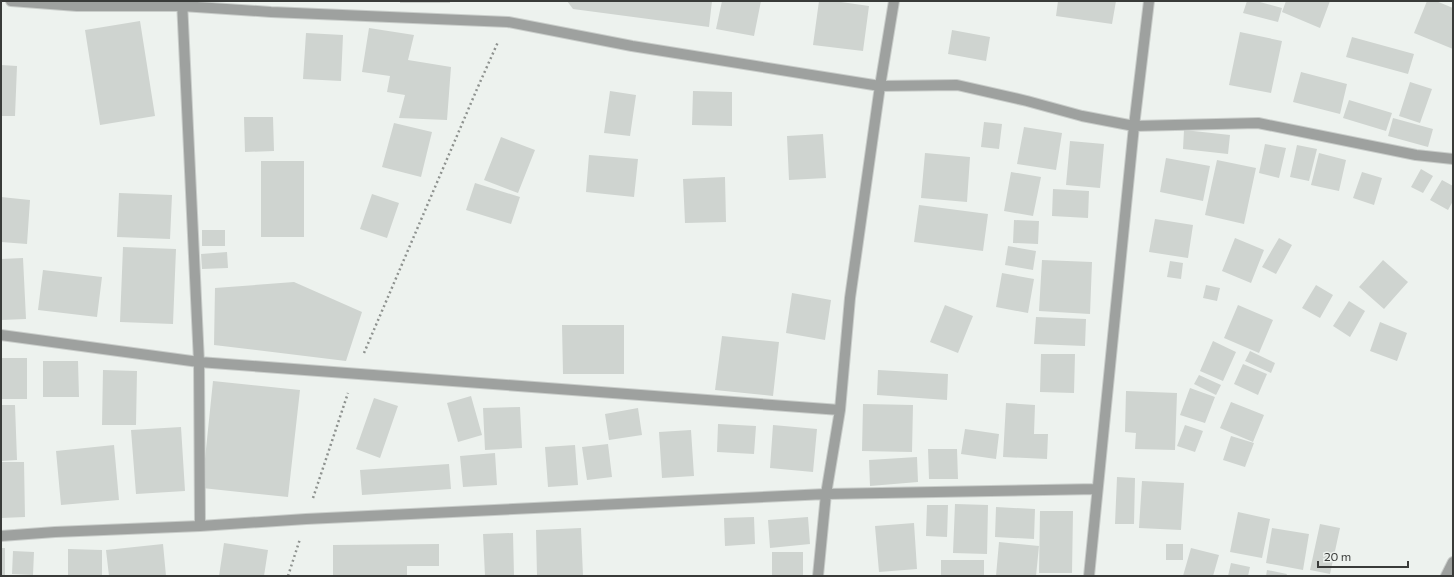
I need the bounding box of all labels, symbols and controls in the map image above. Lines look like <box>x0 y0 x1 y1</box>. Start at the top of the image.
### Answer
scale bar <box>1318 543 1408 569</box>
text: 20 m <box>1324 549 1351 563</box>

